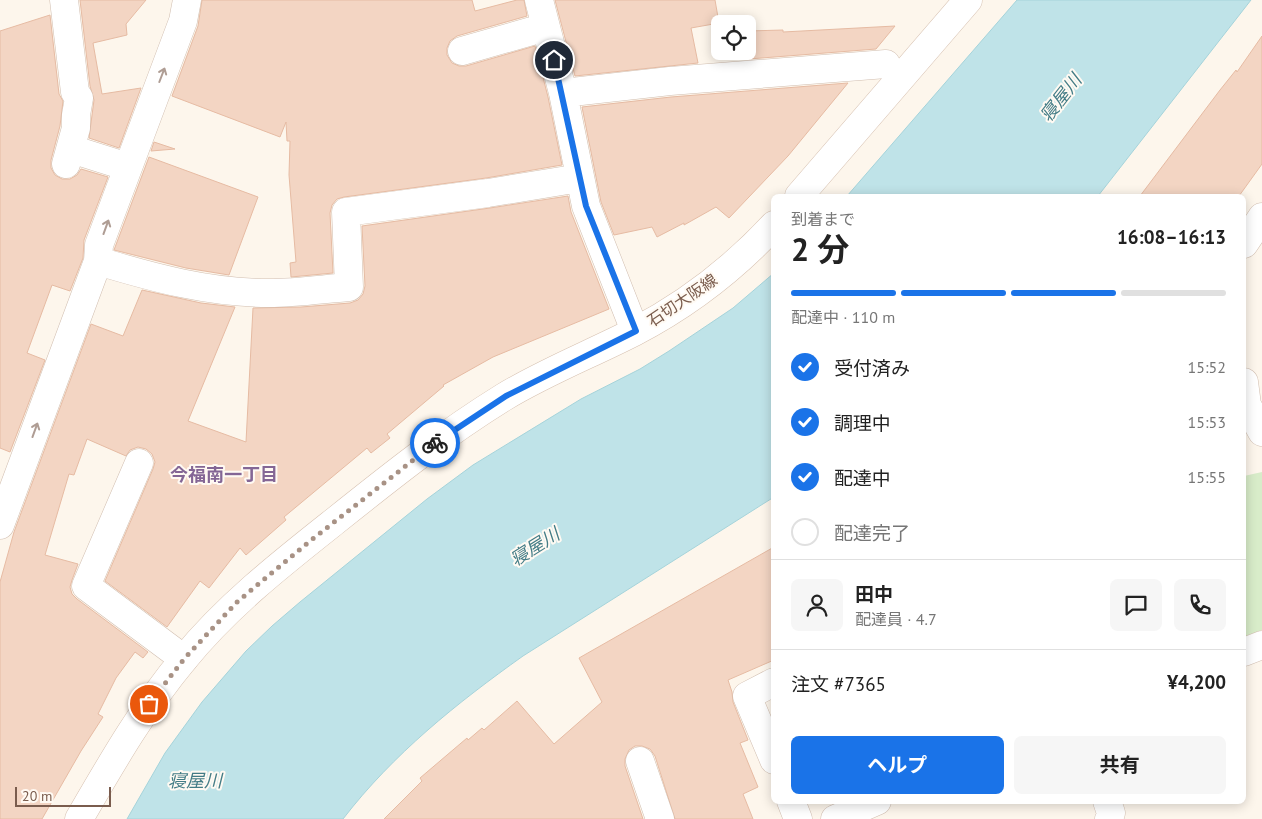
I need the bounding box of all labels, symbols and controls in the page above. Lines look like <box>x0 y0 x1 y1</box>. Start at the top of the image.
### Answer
map controls <box>711 15 756 60</box>
button: locate <box>711 15 756 60</box>
pin <box>533 39 575 81</box>
icon: home <box>540 46 568 74</box>
one-way arrow <box>158 68 167 83</box>
water label: 寝屋川 <box>1035 68 1088 126</box>
text: 到着まで <box>791 209 855 229</box>
one-way arrow <box>102 220 111 235</box>
text: 16:08–16:13 <box>1117 225 1226 249</box>
text: 2 分 <box>791 228 849 270</box>
street label: 石切大阪線 <box>643 269 721 331</box>
text: 配達中 · 110 m <box>791 307 895 327</box>
icon: check <box>791 353 819 381</box>
text: 受付済み <box>834 356 910 380</box>
text: 15:52 <box>1188 357 1226 377</box>
icon: check <box>791 408 819 436</box>
text: 調理中 <box>834 411 891 435</box>
text: 15:53 <box>1188 412 1226 432</box>
courier <box>410 418 460 468</box>
one-way arrow <box>31 422 40 438</box>
icon: bike <box>421 429 449 457</box>
district label: 今福南一丁目 <box>170 463 278 486</box>
icon: check <box>791 463 819 491</box>
text: 配達中 <box>834 466 891 490</box>
text: 15:55 <box>1188 467 1226 487</box>
water label: 寝屋川 <box>506 521 565 571</box>
text: 配達完了 <box>834 521 910 545</box>
button: person <box>791 579 843 631</box>
button: chat <box>1110 579 1162 631</box>
button: phone <box>1174 579 1226 631</box>
text: 田中 <box>855 582 893 606</box>
text: 配達員 · 4.7 <box>855 609 937 629</box>
text: ¥4,200 <box>1167 670 1226 694</box>
text: 注文 #7365 <box>791 672 886 696</box>
pin <box>128 683 170 725</box>
icon: bag <box>135 690 163 718</box>
button: ヘルプ <box>791 736 1004 794</box>
button: 共有 <box>1014 736 1226 794</box>
water label: 寝屋川 <box>168 769 224 792</box>
scale bar <box>15 784 111 807</box>
text: 20 m <box>22 787 52 805</box>

